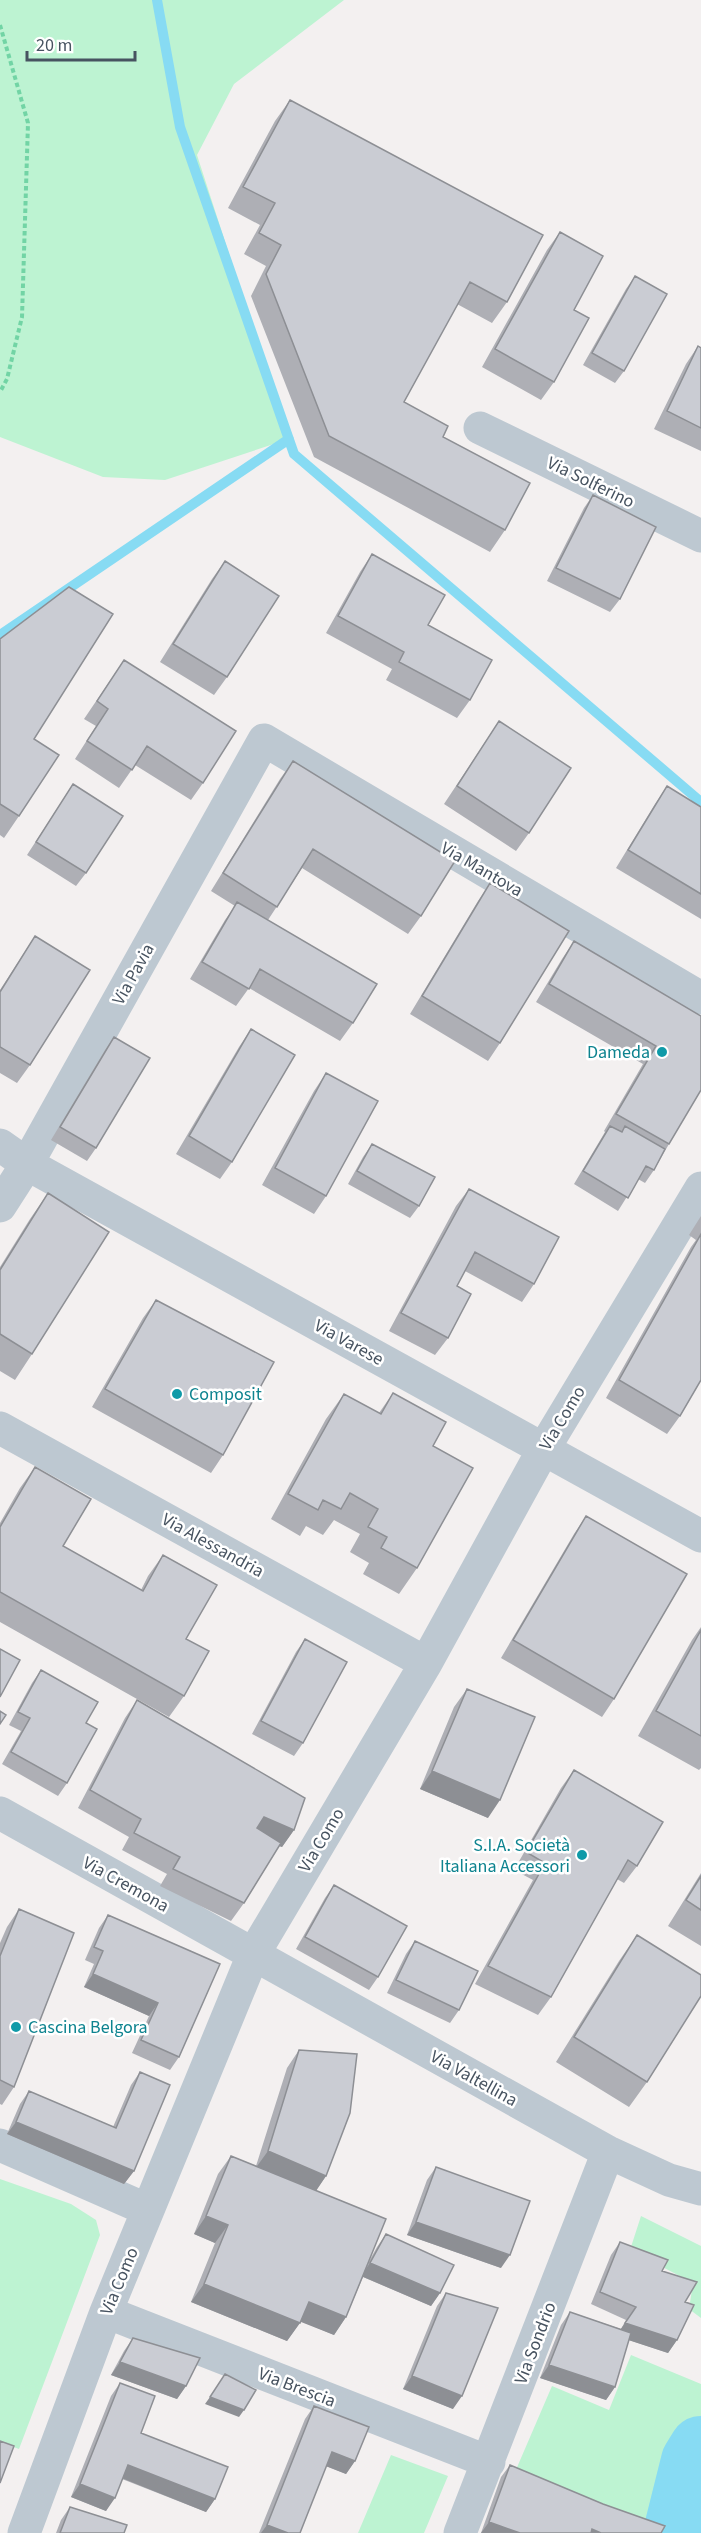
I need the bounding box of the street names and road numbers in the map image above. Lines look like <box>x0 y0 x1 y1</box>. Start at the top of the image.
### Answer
street label: Via Solferino <box>543 450 639 514</box>
street label: Via Mantova <box>436 836 527 903</box>
street label: Via Pavia <box>106 939 161 1010</box>
street label: Via Varese <box>310 1313 388 1372</box>
street label: Via Como <box>533 1381 591 1455</box>
street label: Via Alessandria <box>157 1507 268 1584</box>
street label: Via Como <box>292 1803 350 1877</box>
street label: Via Cremona <box>78 1850 173 1918</box>
street label: Via Valtellina <box>426 2044 522 2113</box>
street label: Via Como <box>94 2244 145 2319</box>
street label: Via Sondrio <box>508 2299 563 2388</box>
street label: Via Brescia <box>254 2361 339 2414</box>

